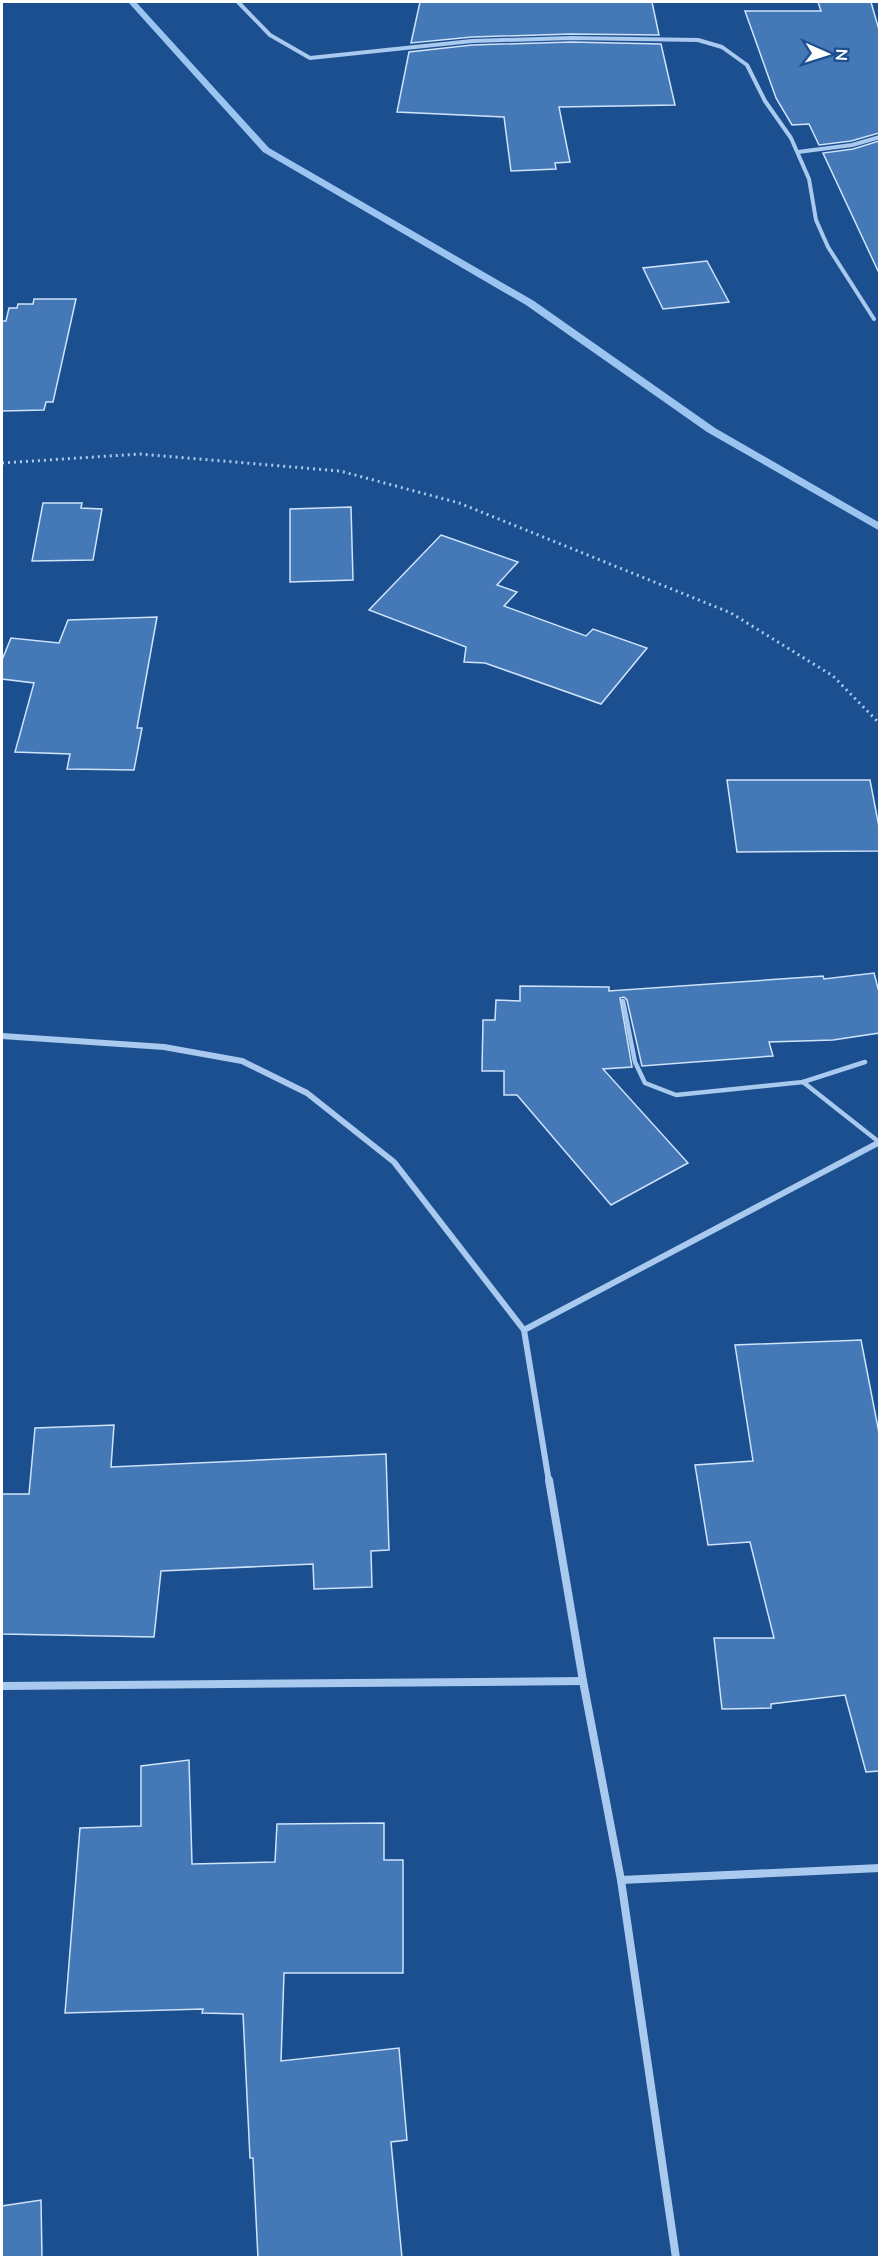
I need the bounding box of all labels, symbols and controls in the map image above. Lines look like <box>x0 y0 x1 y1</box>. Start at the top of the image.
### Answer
north arrow <box>797 24 857 84</box>
text: N <box>832 48 852 61</box>

